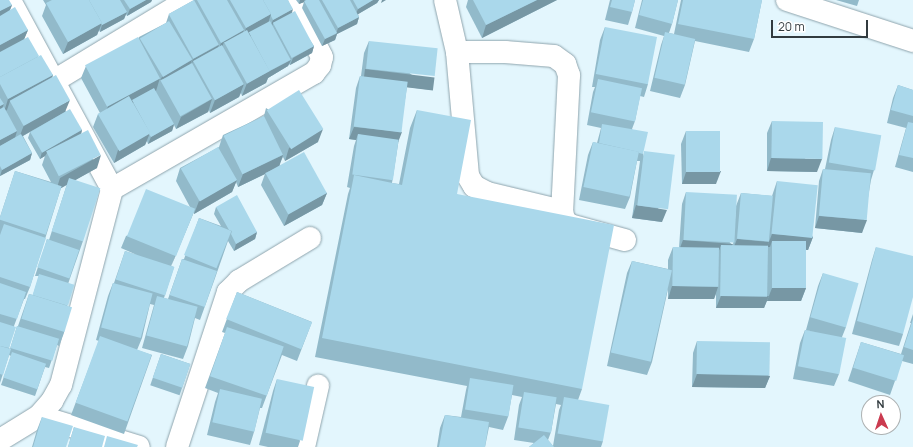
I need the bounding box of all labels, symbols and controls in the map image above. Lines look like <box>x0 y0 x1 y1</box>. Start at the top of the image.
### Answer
scale bar <box>773 12 870 38</box>
text: 20 m <box>778 18 805 35</box>
north arrow <box>861 395 901 435</box>
text: N <box>876 396 885 411</box>

